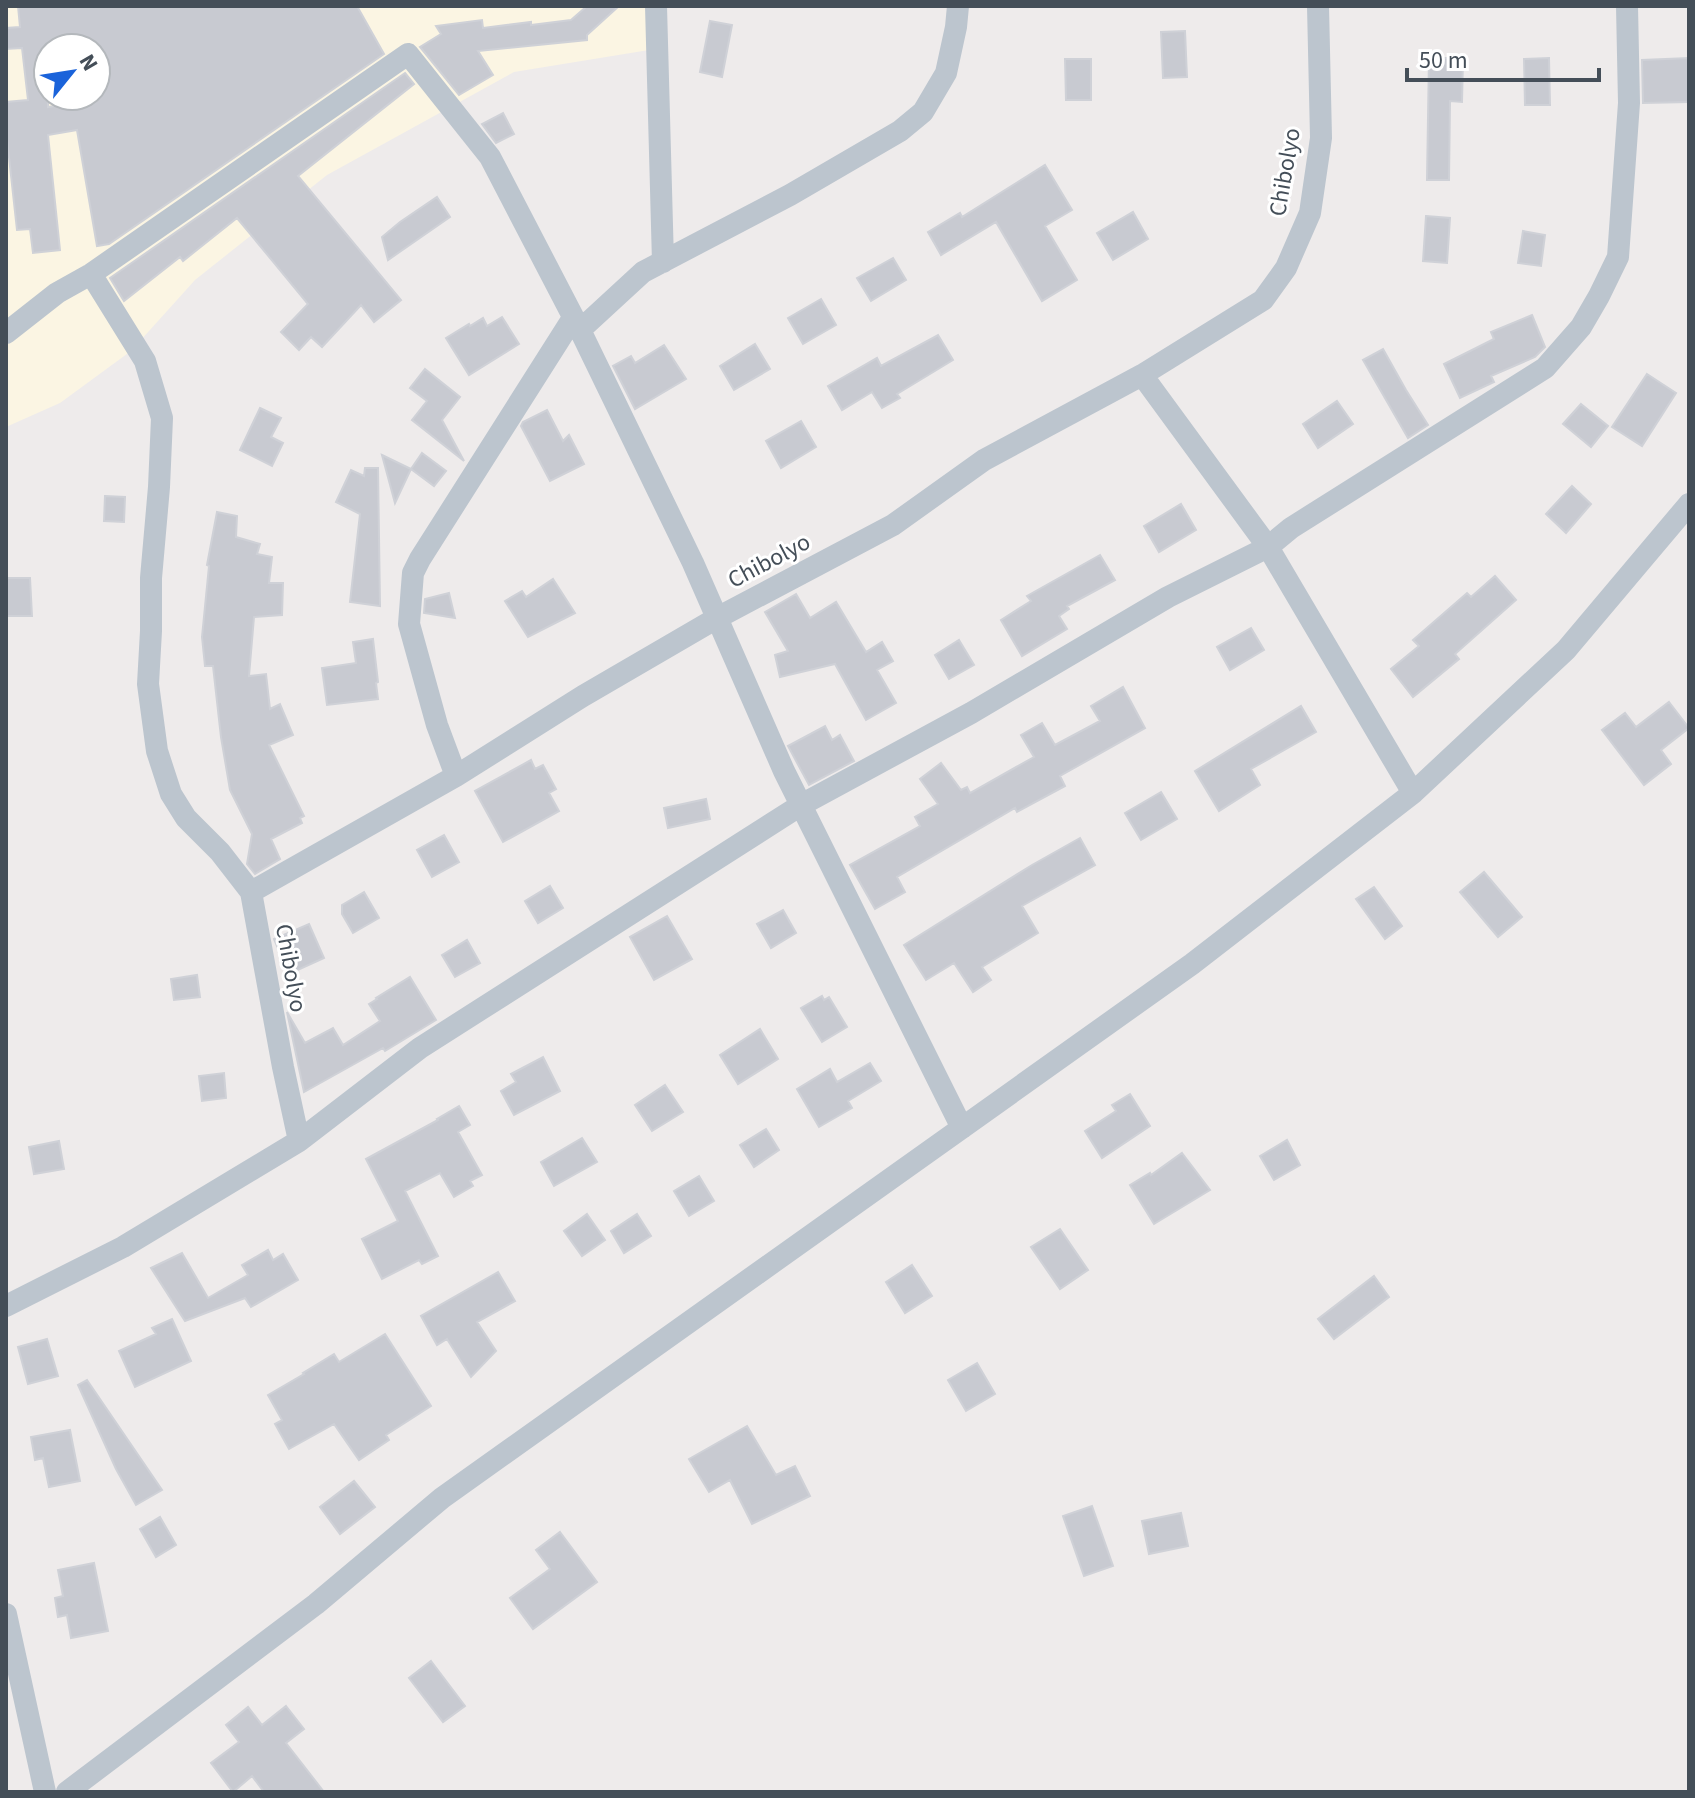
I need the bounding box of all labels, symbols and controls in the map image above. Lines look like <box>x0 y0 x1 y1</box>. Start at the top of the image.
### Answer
north arrow <box>32 32 112 112</box>
scale bar <box>1407 32 1599 82</box>
text: 50 m <box>1419 43 1468 78</box>
text: N <box>71 48 106 77</box>
street label: Chibolyo <box>1260 125 1310 219</box>
street label: Chibolyo <box>721 525 817 597</box>
street label: Chibolyo <box>266 921 316 1015</box>

